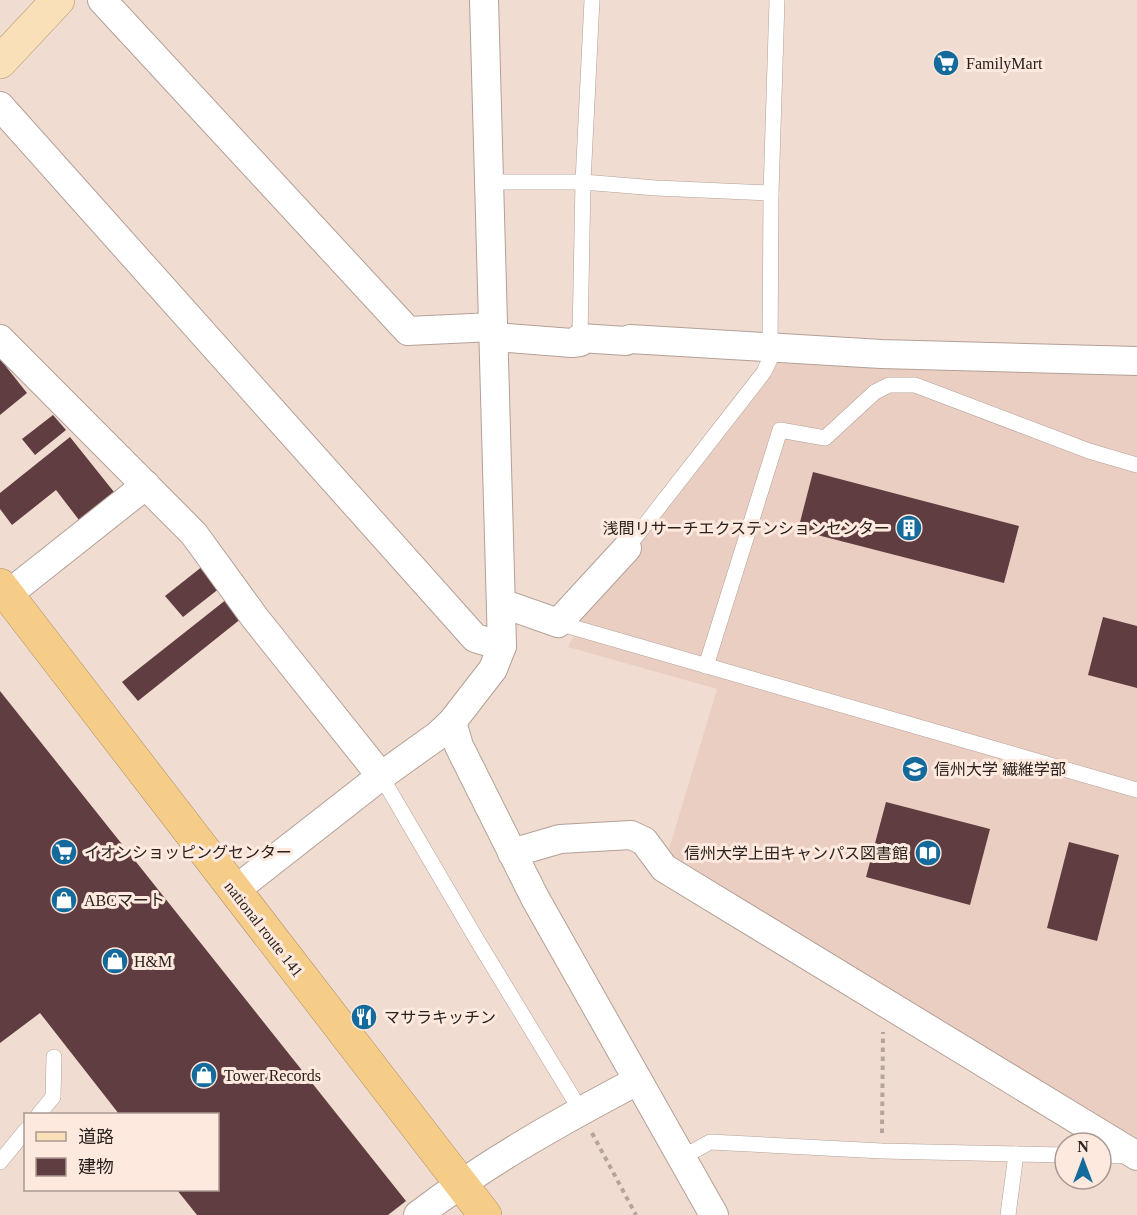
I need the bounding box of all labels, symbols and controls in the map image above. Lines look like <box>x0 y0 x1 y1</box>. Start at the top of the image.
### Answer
supermarket icon: FamilyMart <box>931 48 961 78</box>
place label: FamilyMart <box>966 55 1043 73</box>
building icon: 浅間リサーチエクステンションセンター <box>894 513 924 543</box>
place label: 浅間リサーチエクステンションセンター <box>602 520 890 537</box>
school or university icon: 信州大学 繊維学部 <box>900 754 930 784</box>
place label: 信州大学 繊維学部 <box>934 761 1066 778</box>
supermarket icon: イオンショッピングセンター <box>49 837 79 867</box>
library icon: 信州大学上田キャンパス図書館 <box>913 838 943 868</box>
place label: イオンショッピングセンター <box>84 844 292 861</box>
place label: 信州大学上田キャンパス図書館 <box>684 845 908 862</box>
street label: national route 141 <box>221 878 307 980</box>
shop icon: ABCマート <box>49 885 79 915</box>
place label: ABCマート <box>84 892 165 909</box>
shop icon: H&M <box>100 946 130 976</box>
place label: H&M <box>134 953 172 970</box>
restaurant icon: マサラキッチン <box>349 1002 379 1032</box>
place label: マサラキッチン <box>384 1009 496 1026</box>
shop icon: Tower Records <box>189 1060 219 1090</box>
place label: Tower Records <box>224 1067 321 1084</box>
legend <box>24 1113 219 1191</box>
text: 道路 <box>78 1127 114 1147</box>
north arrow <box>1053 1131 1113 1191</box>
text: N <box>1077 1138 1089 1155</box>
text: 建物 <box>78 1157 114 1177</box>

